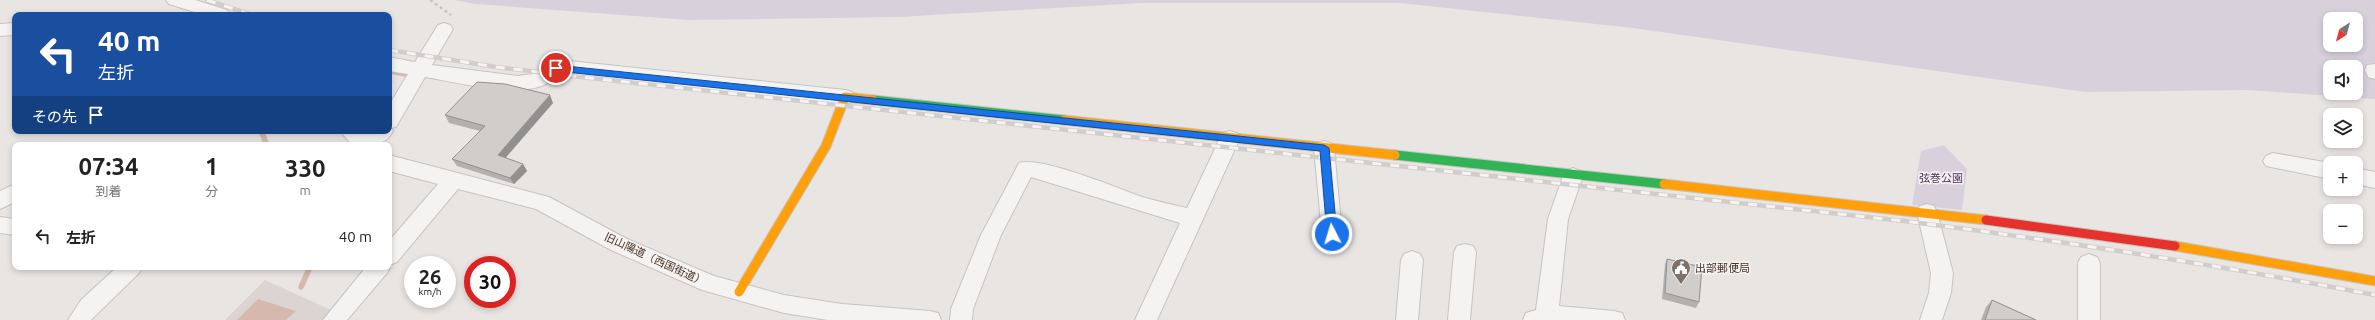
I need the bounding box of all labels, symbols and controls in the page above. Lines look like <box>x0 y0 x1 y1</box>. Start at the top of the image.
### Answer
north arrow <box>2323 12 2363 52</box>
map controls <box>2323 12 2363 244</box>
text: 40 m <box>98 25 160 56</box>
icon: left <box>32 28 84 80</box>
pin <box>539 51 573 85</box>
icon: arrive <box>545 57 567 79</box>
button: sound <box>2323 60 2363 100</box>
text: 左折 <box>98 62 134 82</box>
icon: arrive <box>85 104 107 126</box>
text: その先 <box>32 108 77 125</box>
button: layers <box>2323 108 2363 148</box>
text: 07:34 <box>78 153 139 180</box>
text: 1 <box>205 153 218 180</box>
text: 330 <box>285 155 326 182</box>
button: + <box>2323 156 2363 196</box>
park label: 弦巻公園 <box>1919 172 1963 184</box>
text: m <box>300 183 311 197</box>
text: 到着 <box>95 184 121 198</box>
text: 分 <box>205 184 218 198</box>
button: − <box>2323 204 2363 244</box>
position arrow <box>1311 213 1353 255</box>
icon: left <box>32 225 54 247</box>
text: 40 m <box>339 228 372 245</box>
text: 左折 <box>66 229 96 246</box>
street label: 旧山陽道（西国街道） <box>603 230 707 288</box>
speed limit sign: 30 <box>464 256 516 308</box>
public building icon: 出部郵便局 <box>1670 257 1692 285</box>
place label: 出部郵便局 <box>1695 262 1750 274</box>
text: 26 <box>419 265 441 288</box>
text: km/h <box>418 286 442 297</box>

